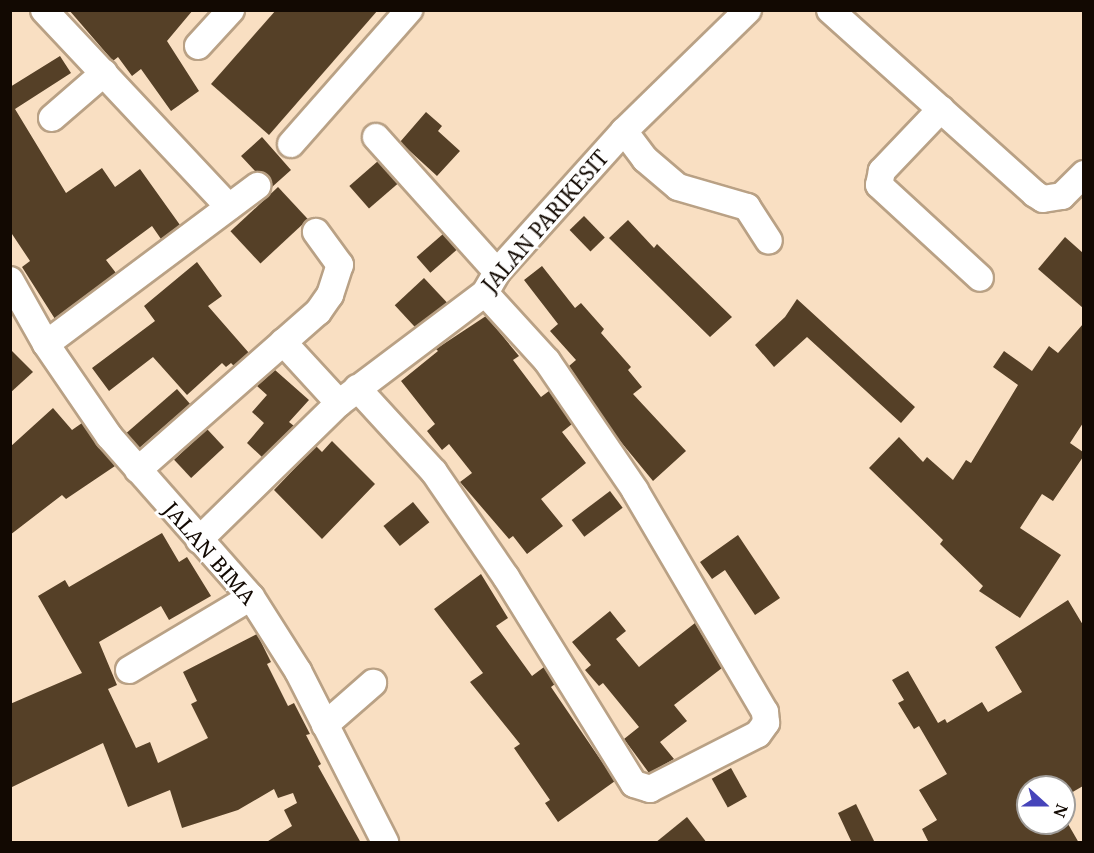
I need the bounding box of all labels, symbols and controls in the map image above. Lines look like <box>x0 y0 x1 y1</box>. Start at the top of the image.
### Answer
street label: JALAN PARIKESIT <box>477 145 613 297</box>
street label: JALAN BIMA <box>159 497 261 609</box>
north arrow <box>1016 775 1076 835</box>
text: N <box>1048 801 1073 821</box>

